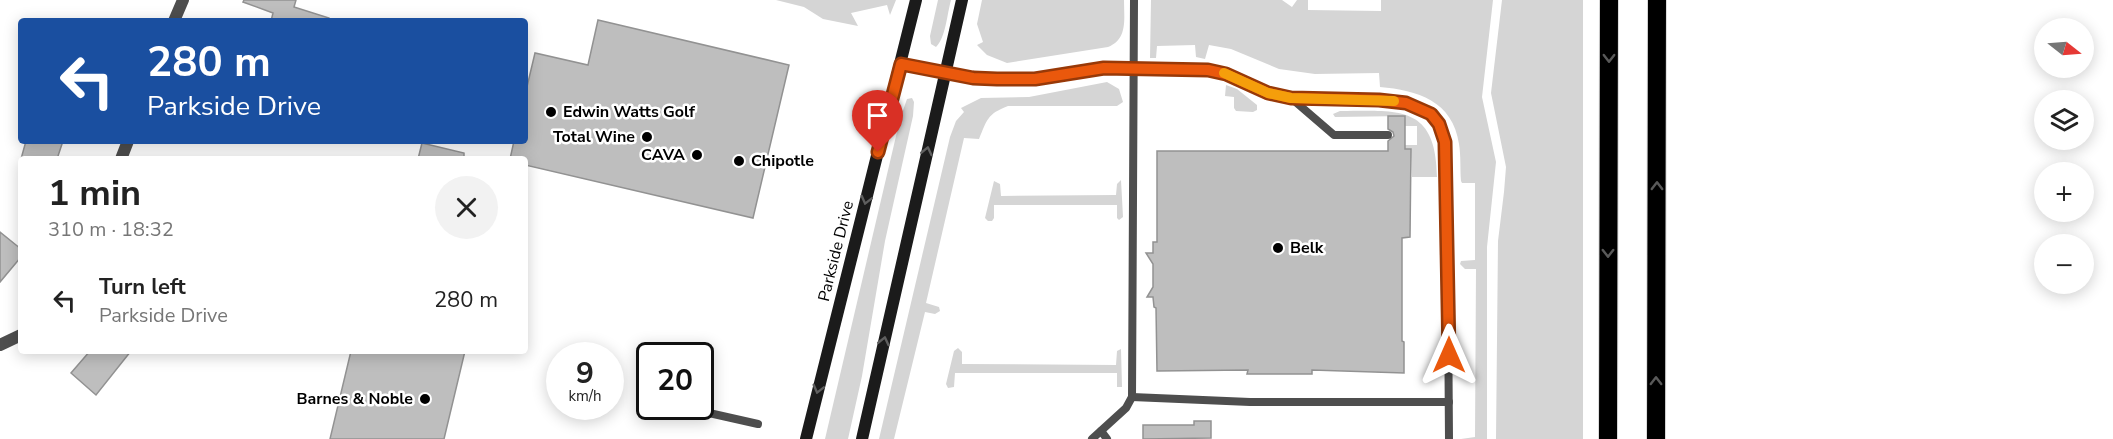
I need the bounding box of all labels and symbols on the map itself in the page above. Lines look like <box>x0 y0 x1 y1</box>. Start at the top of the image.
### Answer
north arrow <box>2034 18 2094 78</box>
one-way arrow <box>1603 54 1615 63</box>
pin <box>852 90 903 152</box>
place label: Edwin Watts Golf <box>563 101 696 123</box>
marker: Edwin Watts Golf <box>544 105 558 119</box>
place label: Total Wine <box>553 126 635 148</box>
marker: Total Wine <box>640 130 654 144</box>
place label: CAVA <box>641 144 685 166</box>
one-way arrow <box>920 146 933 156</box>
marker: CAVA <box>690 148 704 162</box>
place label: Chipotle <box>751 150 814 172</box>
marker: Chipotle <box>732 154 746 168</box>
one-way arrow <box>1651 181 1663 190</box>
one-way arrow <box>861 194 874 204</box>
street label: Parkside Drive <box>813 198 859 304</box>
place label: Belk <box>1290 237 1324 259</box>
marker: Belk <box>1271 241 1285 255</box>
one-way arrow <box>1602 249 1614 258</box>
position arrow <box>1417 323 1481 387</box>
one-way arrow <box>877 336 890 346</box>
speed limit sign: 20 <box>636 342 714 420</box>
one-way arrow <box>1650 376 1662 385</box>
one-way arrow <box>813 383 826 393</box>
place label: Barnes & Noble <box>296 388 413 410</box>
marker: Barnes & Noble <box>418 392 432 406</box>

